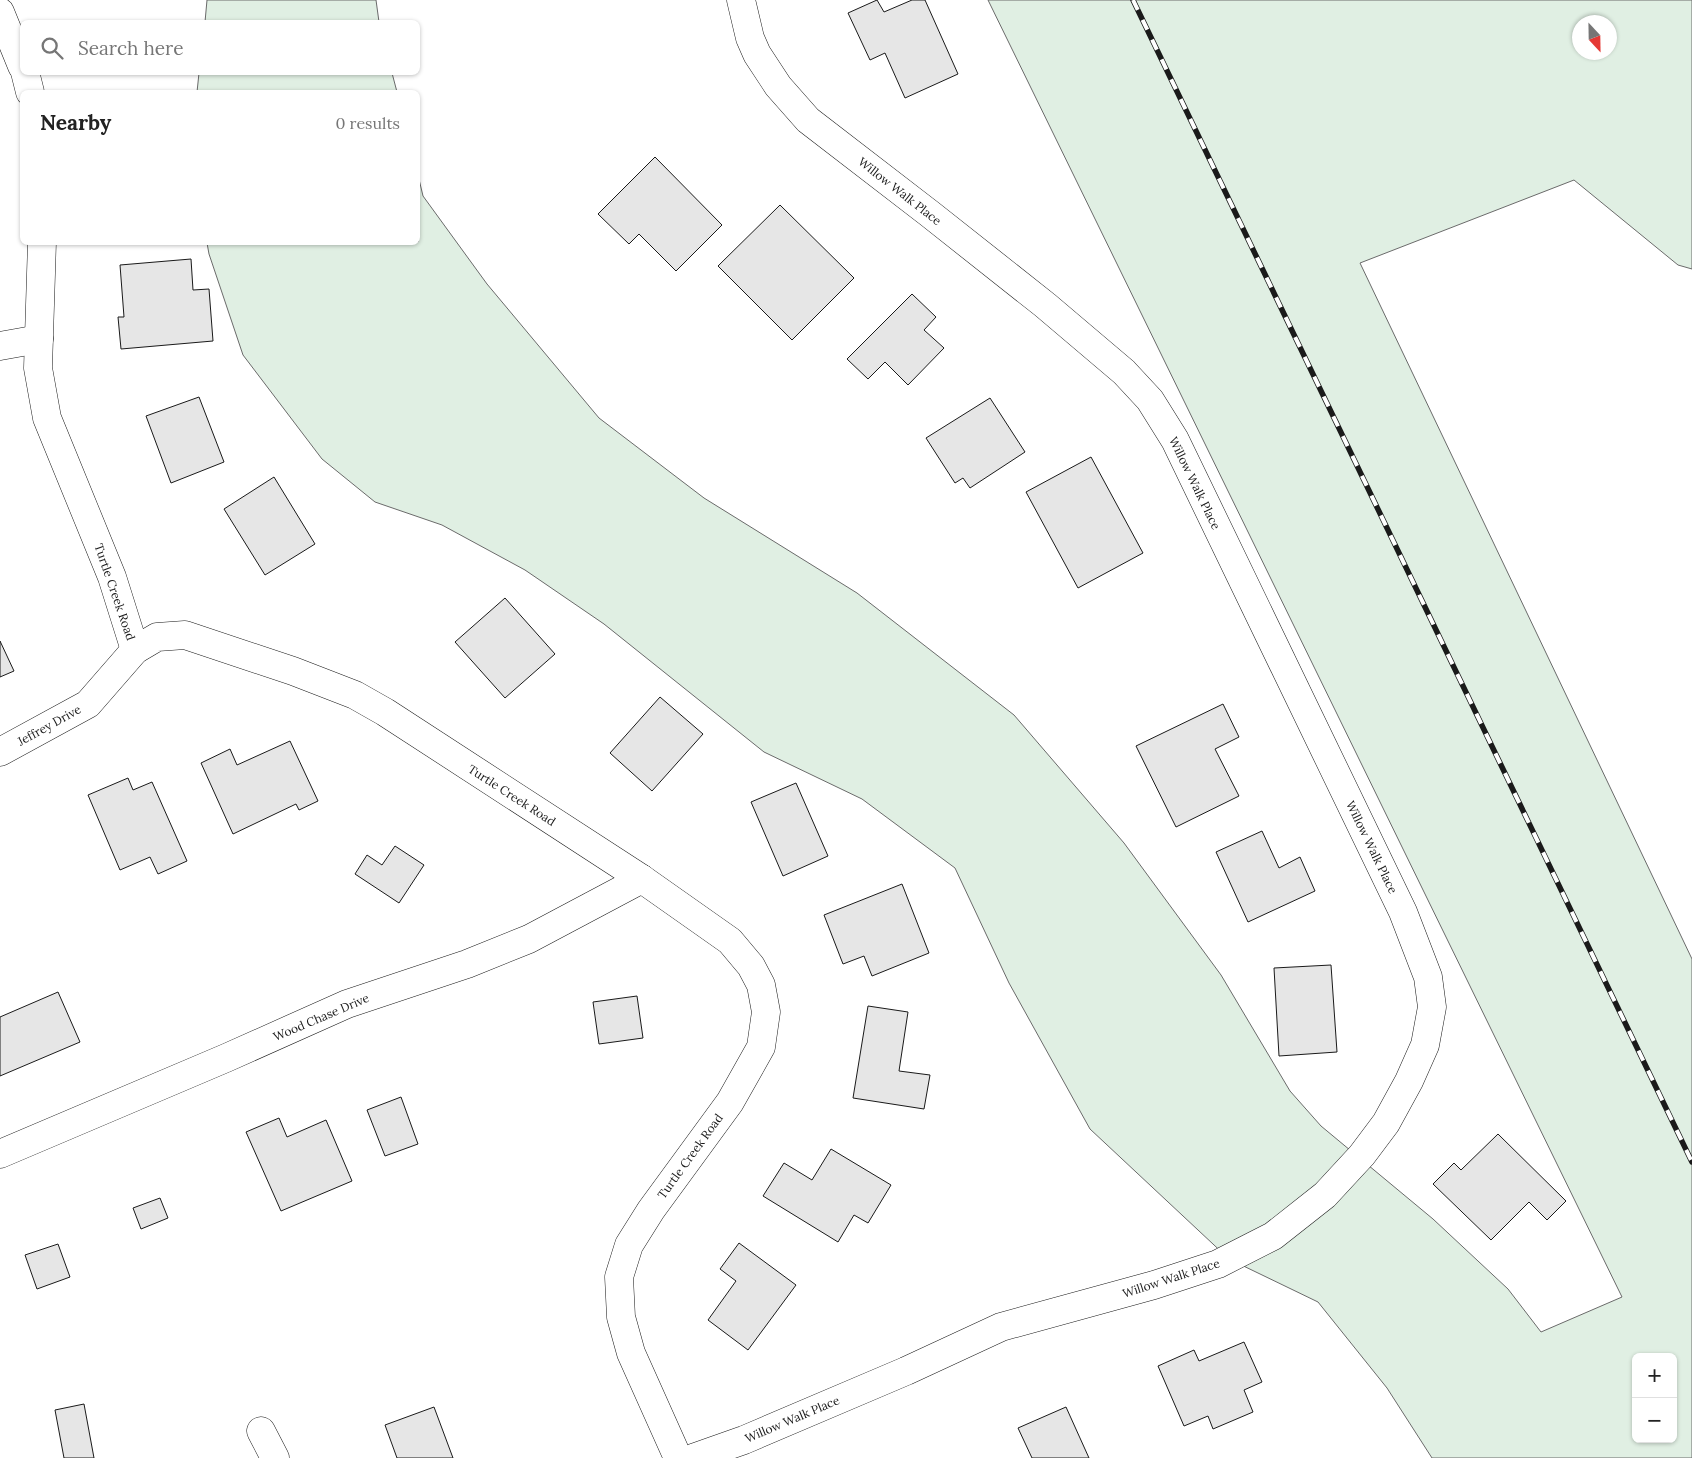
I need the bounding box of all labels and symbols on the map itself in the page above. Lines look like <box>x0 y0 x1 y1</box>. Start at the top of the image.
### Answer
north arrow <box>1572 15 1617 60</box>
street label: Willow Walk Place <box>855 154 945 228</box>
street label: Willow Walk Place <box>1166 434 1224 532</box>
street label: Turtle Creek Road <box>91 542 139 642</box>
street label: Jeffrey Drive <box>14 701 84 749</box>
street label: Turtle Creek Road <box>465 761 559 829</box>
street label: Willow Walk Place <box>1343 798 1401 896</box>
street label: Wood Chase Drive <box>271 990 372 1044</box>
street label: Turtle Creek Road <box>654 1111 726 1201</box>
street label: Willow Walk Place <box>1120 1255 1222 1301</box>
street label: Willow Walk Place <box>742 1392 842 1446</box>

